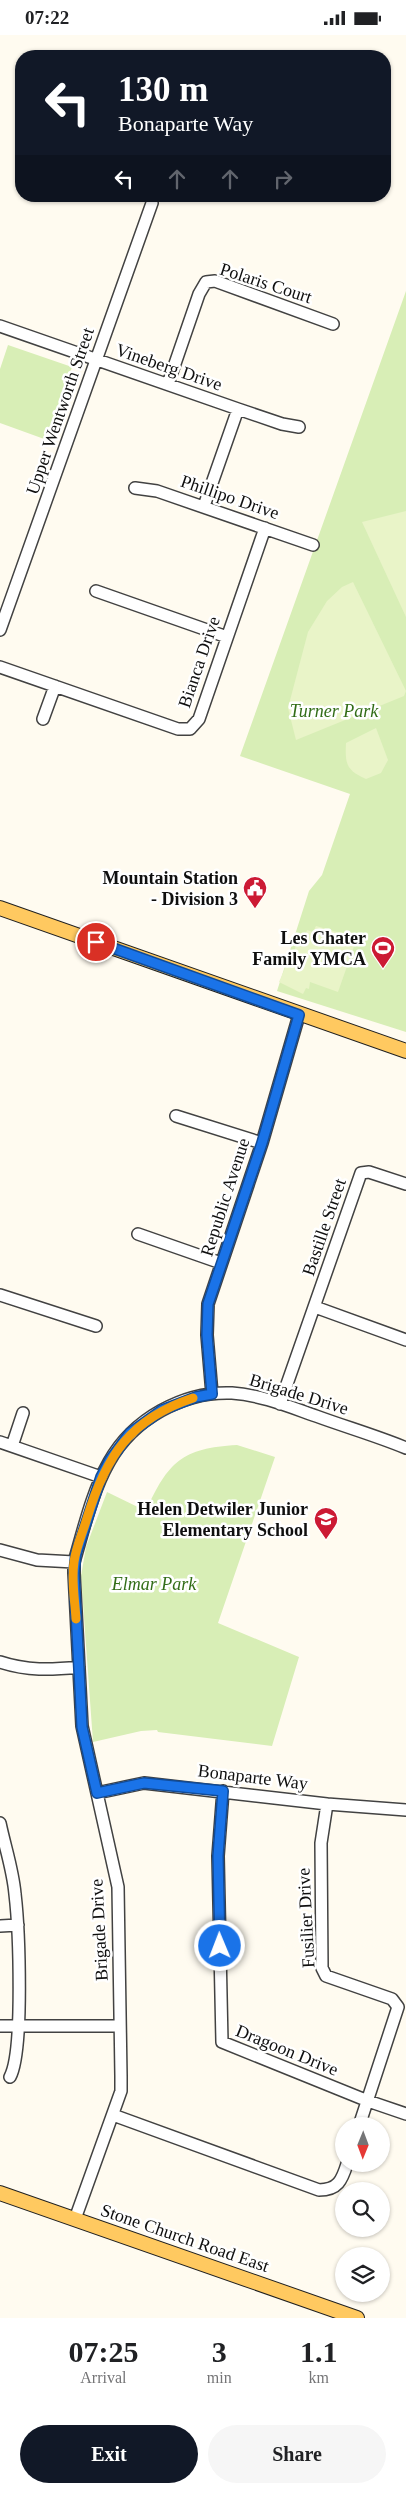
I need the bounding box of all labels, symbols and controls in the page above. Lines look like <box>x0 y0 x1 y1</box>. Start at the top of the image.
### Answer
text: 07:22 <box>25 7 69 28</box>
icon: left <box>35 70 100 135</box>
text: 130 m <box>118 70 208 109</box>
text: Bonaparte Way <box>118 111 253 136</box>
icon: left <box>110 165 138 193</box>
icon: ahead <box>163 165 191 193</box>
icon: ahead <box>216 165 244 193</box>
icon: right <box>269 165 297 193</box>
street label: Polaris Court <box>217 259 315 307</box>
street label: Upper Wentworth Street <box>22 325 98 497</box>
street label: Vineberg Drive <box>113 339 225 395</box>
street label: Phillipo Drive <box>178 471 282 523</box>
street label: Bianca Drive <box>174 614 224 710</box>
park label: Turner Park <box>290 701 379 721</box>
place label: Mountain Station - Division 3 <box>102 868 238 909</box>
public building icon: Mountain Station - Division 3 <box>242 875 268 909</box>
pin <box>75 921 117 963</box>
icon: arrive <box>82 928 110 956</box>
place label: Les Chater Family YMCA <box>252 928 366 969</box>
sports icon: Les Chater Family YMCA <box>370 935 396 969</box>
street label: Republic Avenue <box>196 1135 254 1259</box>
street label: Bastille Street <box>298 1176 350 1278</box>
street label: Brigade Drive <box>247 1369 351 1419</box>
place label: Helen Detwiler Junior Elementary School <box>137 1499 308 1540</box>
school or university icon: Helen Detwiler Junior Elementary School <box>313 1506 339 1540</box>
park label: Elmar Park <box>111 1574 197 1594</box>
street label: Bonaparte Way <box>197 1760 309 1794</box>
street label: Fusilier Drive <box>293 1867 319 1969</box>
street label: Brigade Drive <box>86 1878 112 1982</box>
position arrow <box>193 1919 245 1971</box>
street label: Dragoon Drive <box>233 2020 341 2080</box>
north arrow <box>335 2117 390 2173</box>
map controls <box>335 2117 390 2302</box>
button: search <box>335 2182 390 2237</box>
street label: Stone Church Road East <box>98 2200 272 2276</box>
button: layers <box>335 2247 390 2302</box>
text: 07:25 <box>68 2335 138 2368</box>
text: 3 <box>212 2335 227 2368</box>
text: 1.1 <box>300 2335 338 2368</box>
text: Arrival <box>80 2369 126 2386</box>
text: min <box>207 2369 232 2386</box>
text: km <box>309 2369 329 2386</box>
button: Exit <box>20 2425 198 2483</box>
button: Share <box>208 2425 386 2483</box>

